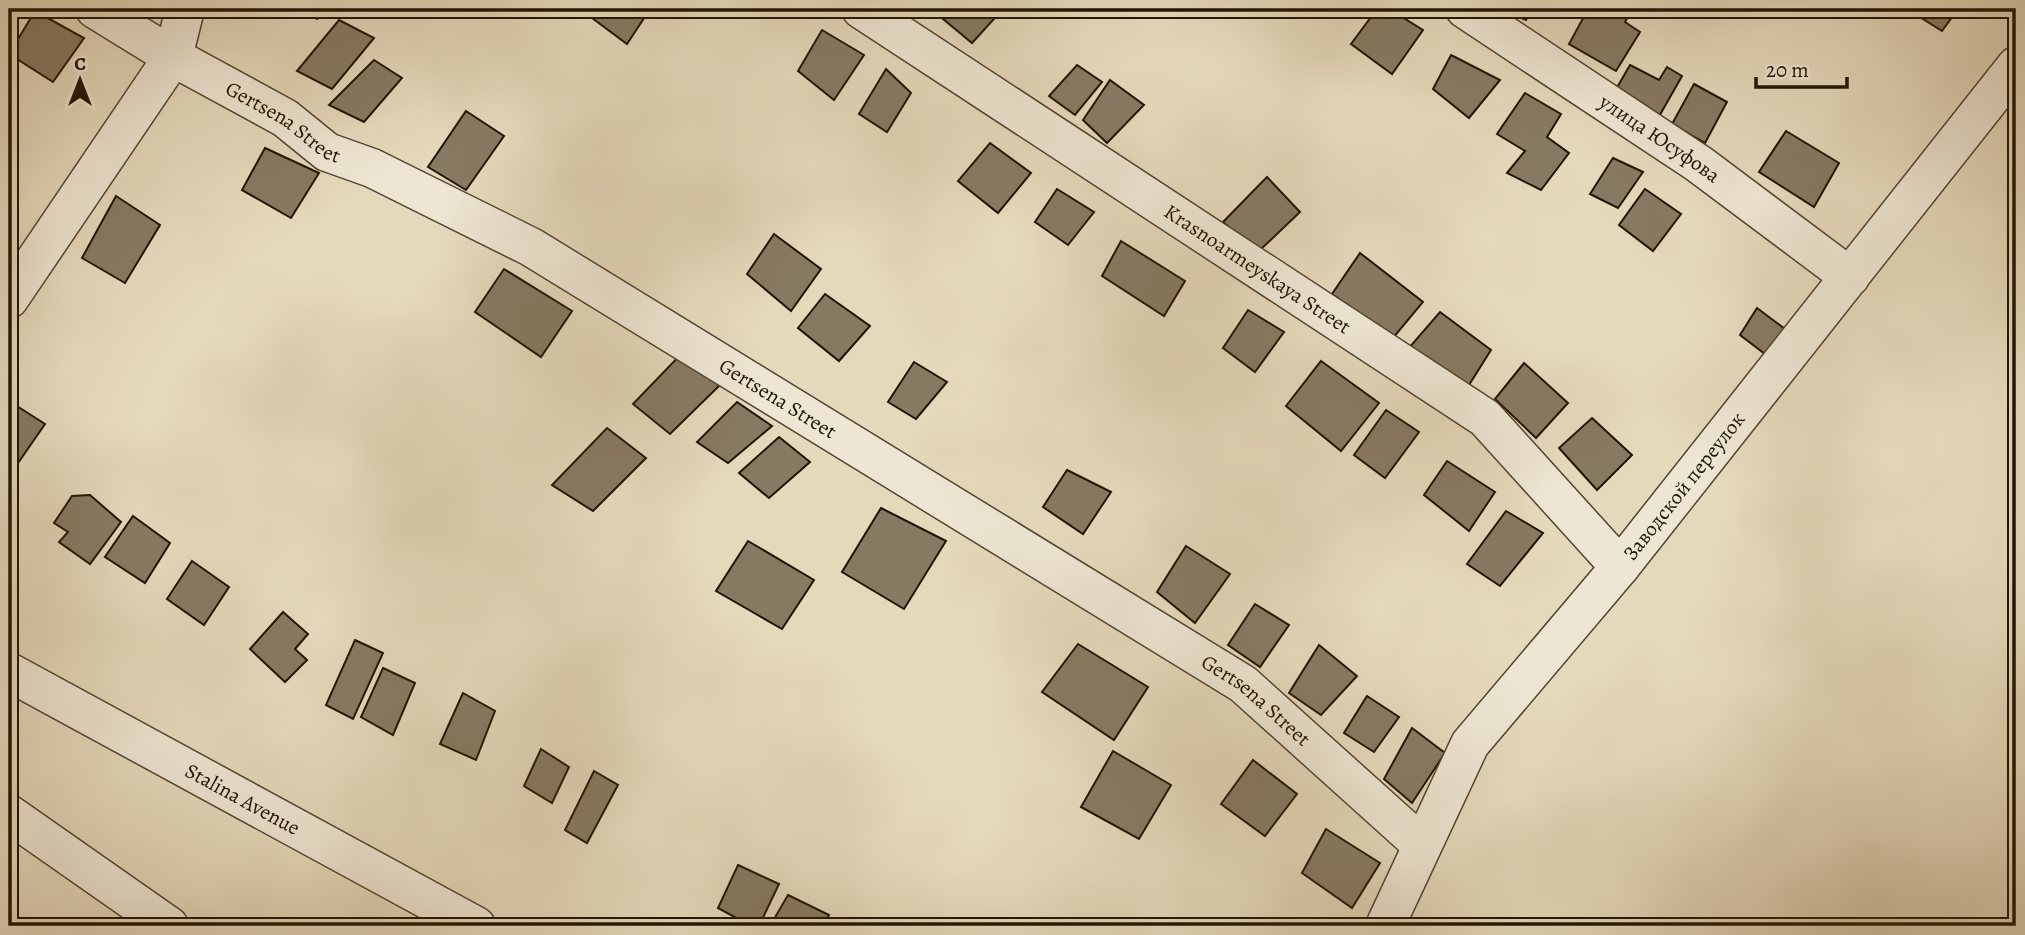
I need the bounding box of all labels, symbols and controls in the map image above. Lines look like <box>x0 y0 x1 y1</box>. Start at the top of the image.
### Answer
north arrow <box>46 46 116 116</box>
scale bar <box>1756 46 1846 90</box>
text: С <box>74 51 86 77</box>
text: 20 m <box>1766 56 1809 84</box>
street label: Gertsena Street <box>221 74 344 170</box>
street label: улица Юсуфова <box>1593 87 1726 189</box>
street label: Krasnoarmeyskaya Street <box>1159 197 1356 340</box>
street label: Gertsena Street <box>714 352 842 445</box>
street label: Заводской переулок <box>1617 406 1751 566</box>
street label: Gertsena Street <box>1196 648 1317 752</box>
street label: Stalina Avenue <box>180 756 305 842</box>

